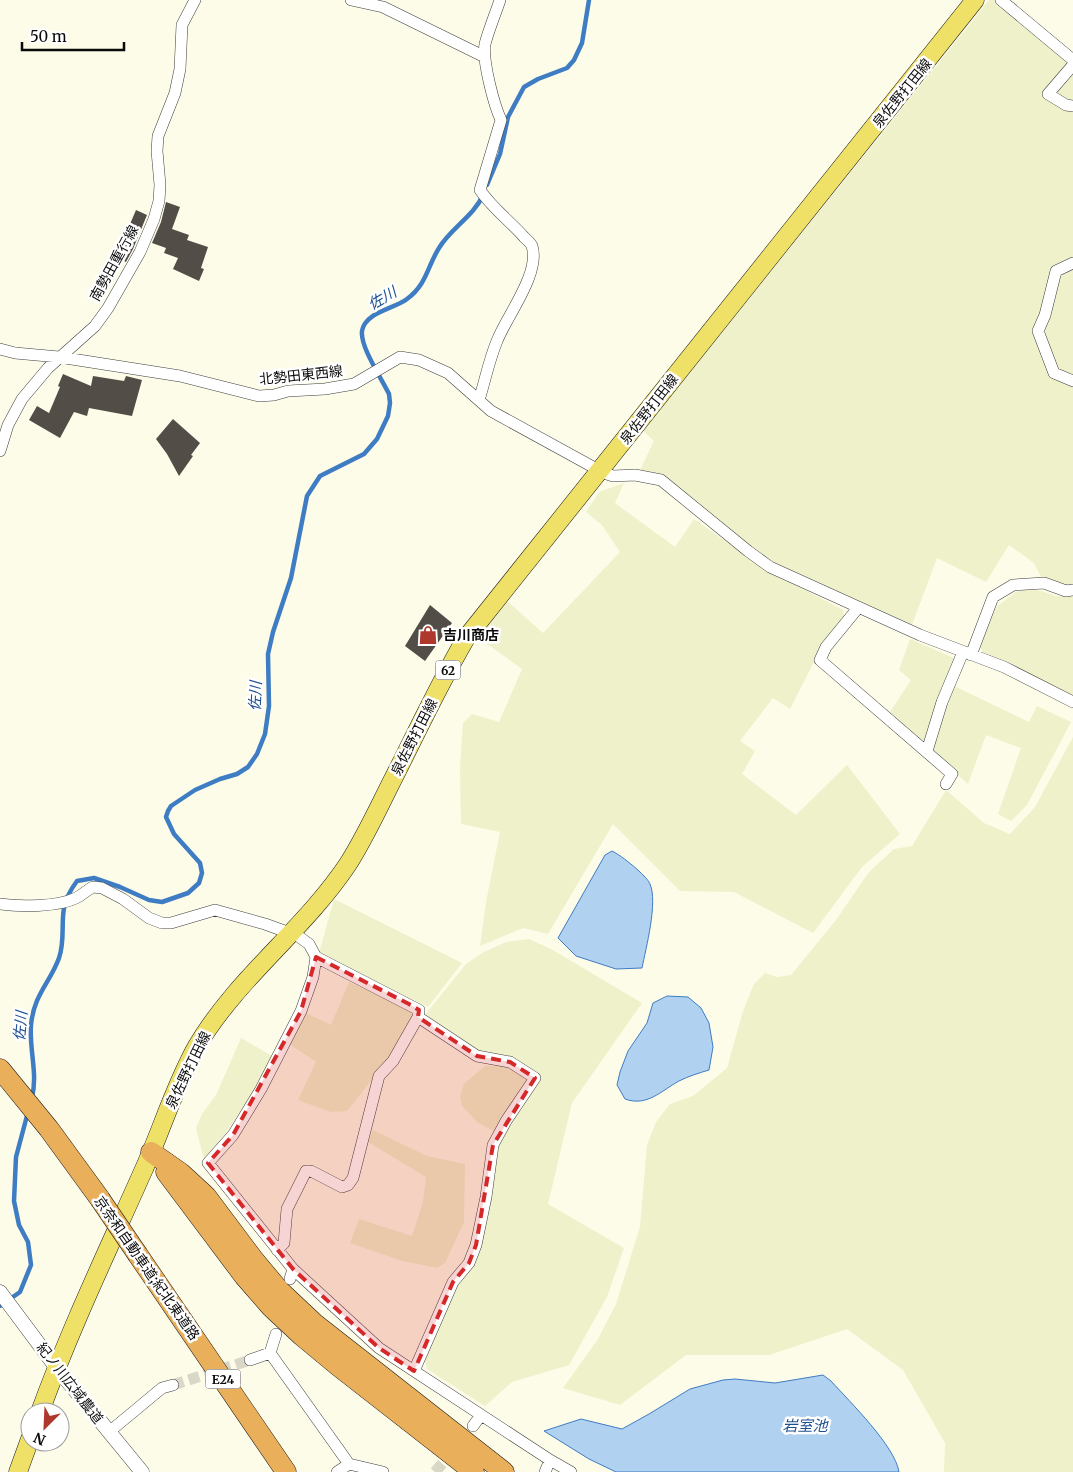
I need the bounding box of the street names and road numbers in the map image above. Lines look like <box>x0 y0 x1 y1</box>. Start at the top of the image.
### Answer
street label: 泉佐野打田線 <box>869 55 935 131</box>
street label: 南勢田重行線 <box>86 222 142 304</box>
street label: 北勢田東西線 <box>258 362 344 388</box>
street label: 泉佐野打田線 <box>616 370 682 448</box>
road number: 62 <box>436 660 460 680</box>
street label: 泉佐野打田線 <box>387 695 441 779</box>
street label: 泉佐野打田線 <box>161 1028 215 1112</box>
street label: 京奈和自動車道;紀北東道路 <box>90 1193 204 1343</box>
street label: 紀ノ川広域農道 <box>33 1339 107 1427</box>
road number: E24 <box>206 1370 240 1388</box>

